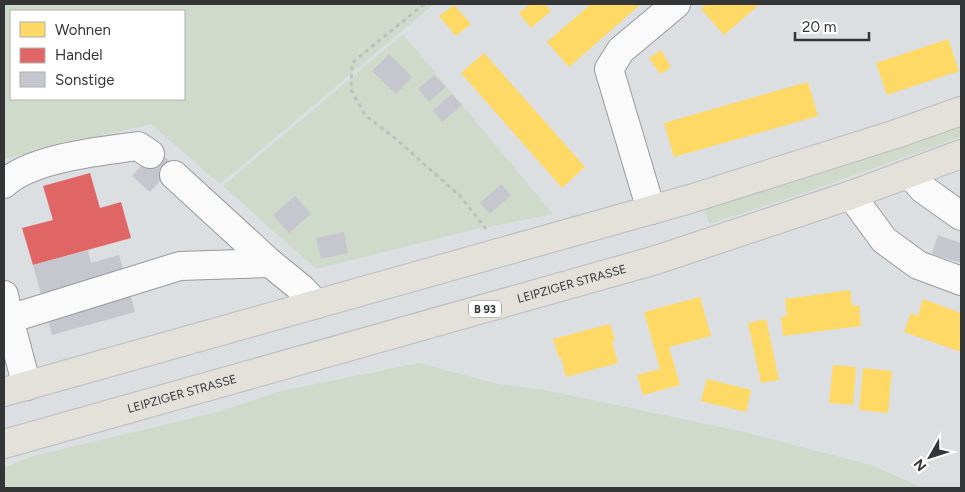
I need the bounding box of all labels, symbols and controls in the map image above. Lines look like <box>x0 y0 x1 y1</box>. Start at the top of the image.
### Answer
legend <box>10 10 185 100</box>
scale bar <box>795 10 869 42</box>
text: 20 m <box>802 18 836 36</box>
text: Wohnen <box>55 21 111 39</box>
text: Handel <box>55 46 103 64</box>
text: Sonstige <box>55 71 114 89</box>
street label: LEIPZIGER STRASSE <box>516 262 628 306</box>
road number: B 93 <box>469 300 501 318</box>
street label: LEIPZIGER STRASSE <box>126 372 238 416</box>
north arrow <box>905 432 955 482</box>
text: N <box>910 455 930 474</box>

